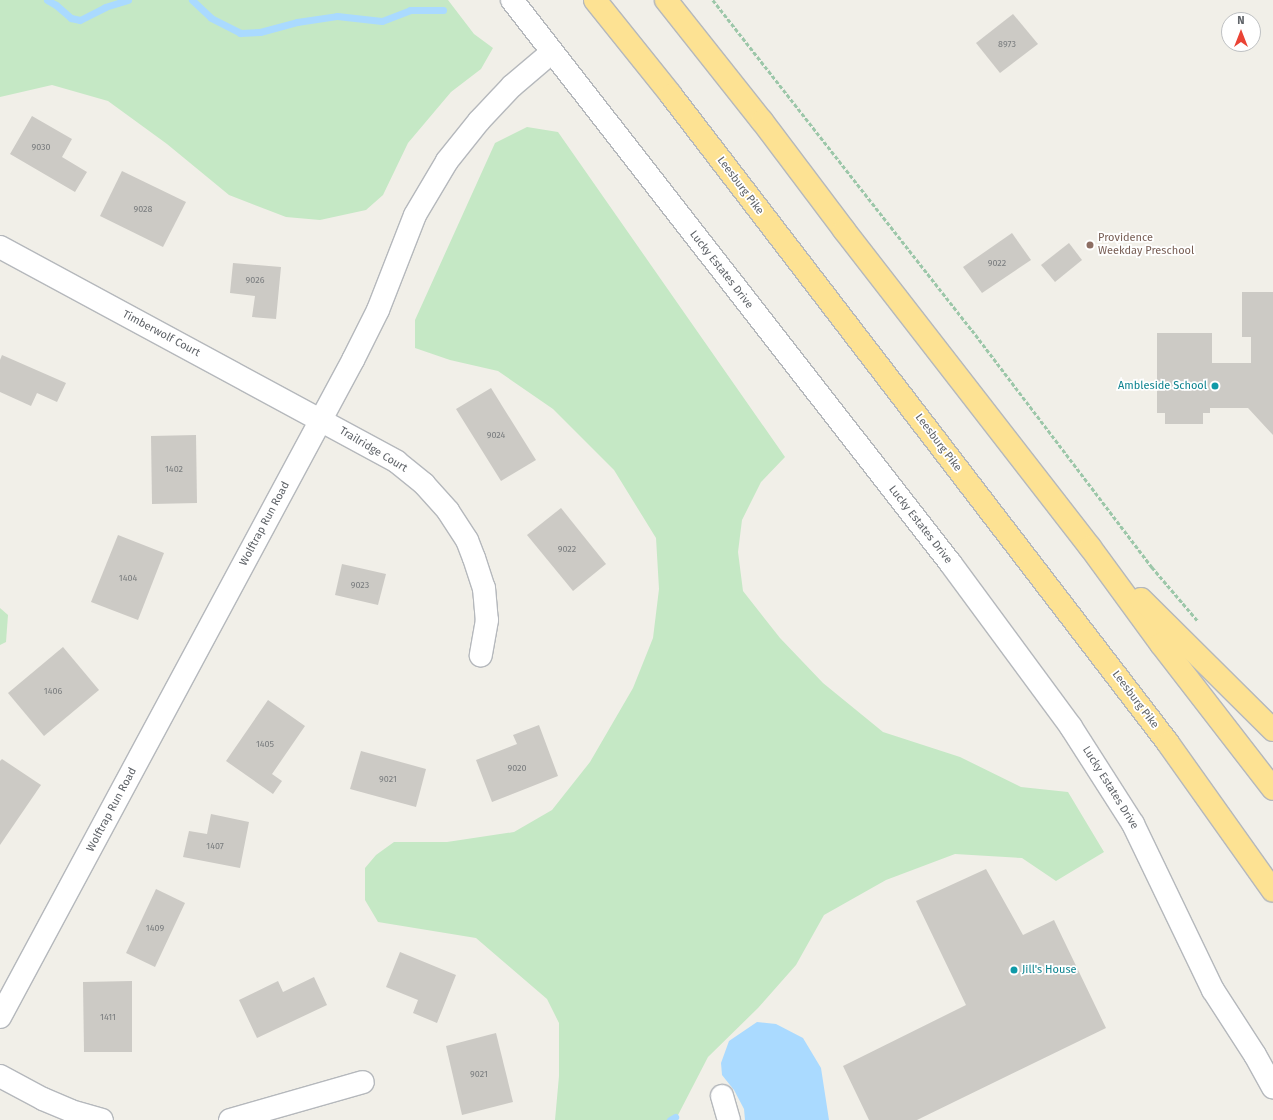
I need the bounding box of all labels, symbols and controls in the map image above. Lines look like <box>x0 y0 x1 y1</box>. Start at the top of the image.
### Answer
north arrow <box>1221 12 1261 52</box>
text: N <box>1237 14 1245 27</box>
house number: 8973 <box>998 39 1016 49</box>
house number: 9030 <box>31 142 51 152</box>
street label: Leesburg Pike <box>714 154 766 218</box>
house number: 9028 <box>133 204 153 214</box>
street label: Lucky Estates Drive <box>686 228 756 312</box>
place label: Providence Weekday Preschool <box>1098 232 1194 258</box>
marker: Providence Weekday Preschool <box>1085 240 1095 250</box>
house number: 9022 <box>988 258 1006 268</box>
house number: 9026 <box>246 275 264 285</box>
street label: Timberwolf Court <box>120 308 202 360</box>
place label: Ambleside School <box>1118 379 1207 393</box>
marker: Ambleside School <box>1210 381 1220 391</box>
street label: Leesburg Pike <box>912 411 964 475</box>
street label: Trailridge Court <box>337 425 409 475</box>
house number: 9024 <box>487 430 505 440</box>
house number: 1402 <box>165 464 183 474</box>
street label: Wolftrap Run Road <box>237 480 293 568</box>
street label: Lucky Estates Drive <box>885 483 955 567</box>
house number: 9022 <box>558 544 576 554</box>
house number: 1404 <box>119 573 137 583</box>
house number: 9023 <box>351 580 369 590</box>
street label: Leesburg Pike <box>1109 668 1161 732</box>
house number: 1406 <box>44 686 62 696</box>
house number: 1405 <box>256 739 274 749</box>
street label: Lucky Estates Drive <box>1079 744 1141 832</box>
house number: 9020 <box>507 763 527 773</box>
street label: Wolftrap Run Road <box>84 766 140 854</box>
house number: 9021 <box>379 774 397 784</box>
house number: 1407 <box>206 841 224 851</box>
house number: 1409 <box>146 923 164 933</box>
place label: Jill's House <box>1022 963 1077 977</box>
marker: Jill's House <box>1009 965 1019 975</box>
house number: 1411 <box>100 1012 116 1022</box>
house number: 9021 <box>470 1069 488 1079</box>

